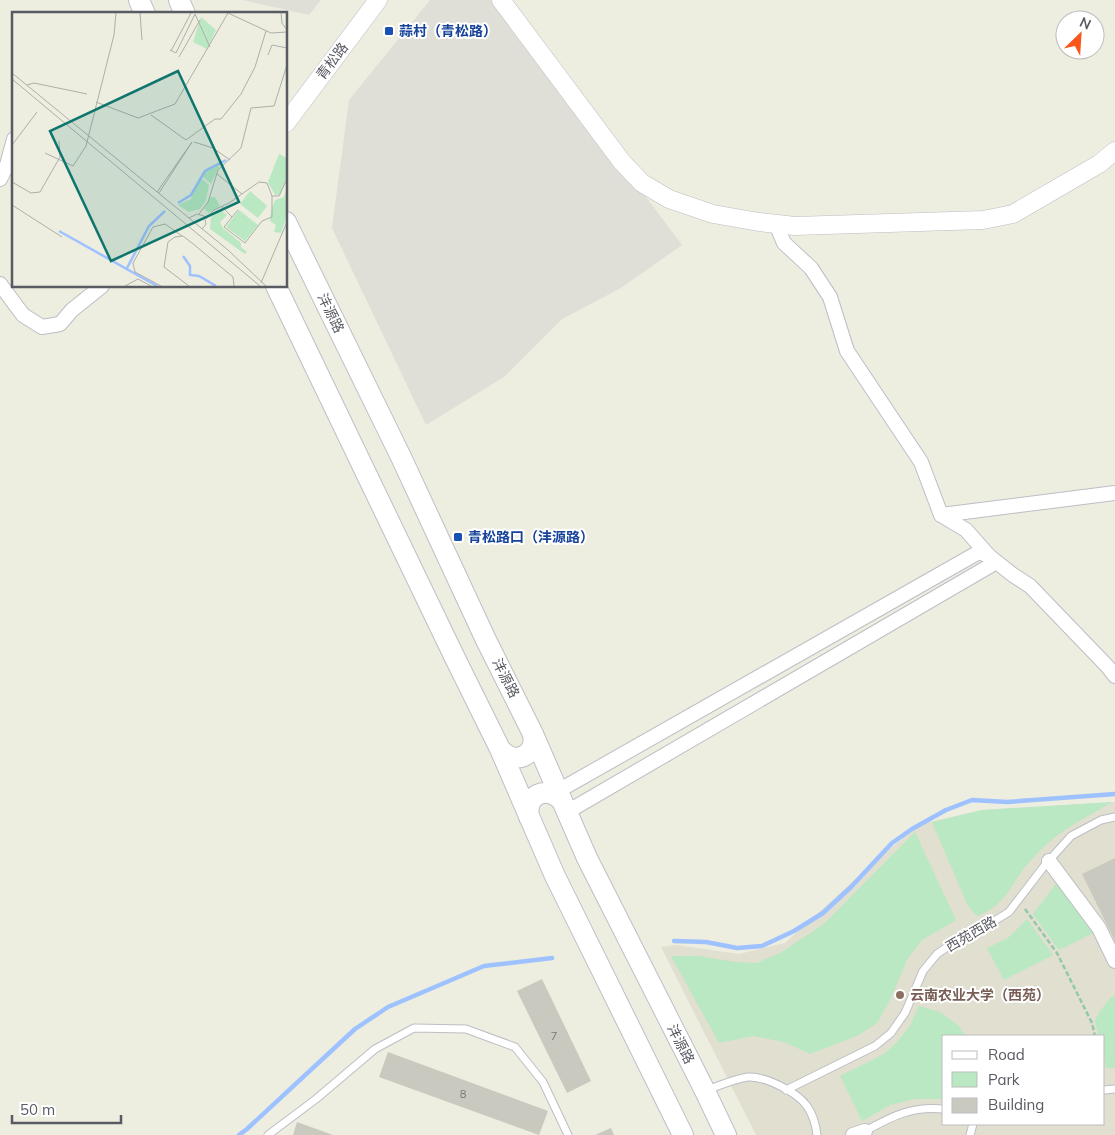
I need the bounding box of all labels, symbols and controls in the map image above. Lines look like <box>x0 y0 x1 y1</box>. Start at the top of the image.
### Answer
north arrow <box>1055 10 1105 60</box>
inset map <box>12 12 288 288</box>
text: N <box>1077 13 1094 34</box>
place label: 蒜村（青松路） <box>399 22 497 40</box>
marker: 蒜村（青松路） <box>383 25 395 37</box>
street label: 青松路 <box>312 39 352 83</box>
street label: 沣源路 <box>314 290 348 336</box>
place label: 青松路口（沣源路） <box>468 528 594 546</box>
marker: 青松路口（沣源路） <box>452 531 464 543</box>
street label: 沣源路 <box>488 655 524 701</box>
street label: 西苑西路 <box>942 912 1000 956</box>
place label: 云南农业大学（西苑） <box>910 986 1050 1004</box>
marker: 云南农业大学（西苑） <box>894 989 906 1001</box>
street label: 沣源路 <box>663 1021 699 1067</box>
house number: 7 <box>551 1029 557 1043</box>
legend <box>942 1035 1105 1125</box>
text: Road <box>988 1045 1025 1064</box>
text: Park <box>988 1070 1020 1089</box>
house number: 8 <box>460 1087 467 1101</box>
scale bar <box>12 1092 121 1124</box>
text: Building <box>988 1095 1044 1114</box>
text: 50 m <box>20 1100 55 1119</box>

